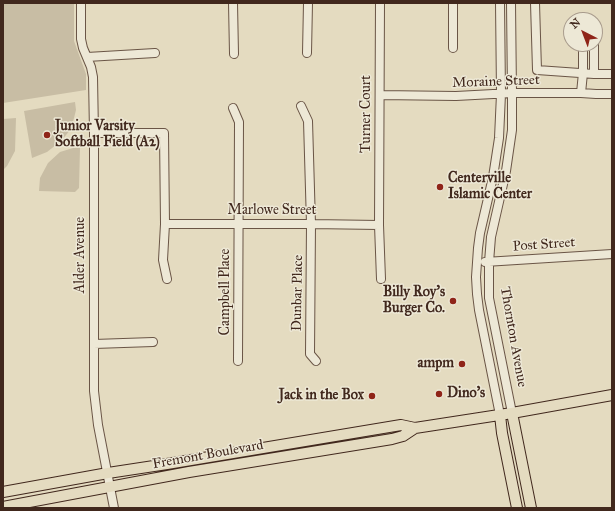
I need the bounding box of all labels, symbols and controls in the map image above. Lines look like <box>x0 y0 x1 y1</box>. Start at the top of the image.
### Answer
north arrow <box>563 12 603 52</box>
text: N <box>567 15 583 31</box>
street label: Moraine Street <box>452 72 540 92</box>
street label: Turner Court <box>359 75 375 153</box>
place label: Junior Varsity Softball Field (A2) <box>55 119 160 152</box>
marker: Junior Varsity Softball Field (A2) <box>42 130 52 140</box>
place label: Centerville Islamic Center <box>448 171 532 204</box>
marker: Centerville Islamic Center <box>435 182 445 192</box>
street label: Marlowe Street <box>227 203 317 219</box>
street label: Alder Avenue <box>73 217 89 293</box>
street label: Post Street <box>512 234 576 256</box>
street label: Campbell Place <box>218 249 234 335</box>
street label: Dunbar Place <box>289 255 307 331</box>
place label: Billy Roy's Burger Co. <box>383 285 445 318</box>
street label: Thornton Avenue <box>496 285 530 389</box>
marker: Billy Roy's Burger Co. <box>448 296 458 306</box>
place label: ampm <box>418 356 454 372</box>
marker: ampm <box>457 359 467 369</box>
place label: Dino's <box>447 386 485 402</box>
place label: Jack in the Box <box>279 388 364 404</box>
marker: Dino's <box>434 389 444 399</box>
marker: Jack in the Box <box>367 391 377 401</box>
street label: Fremont Boulevard <box>151 437 265 473</box>

